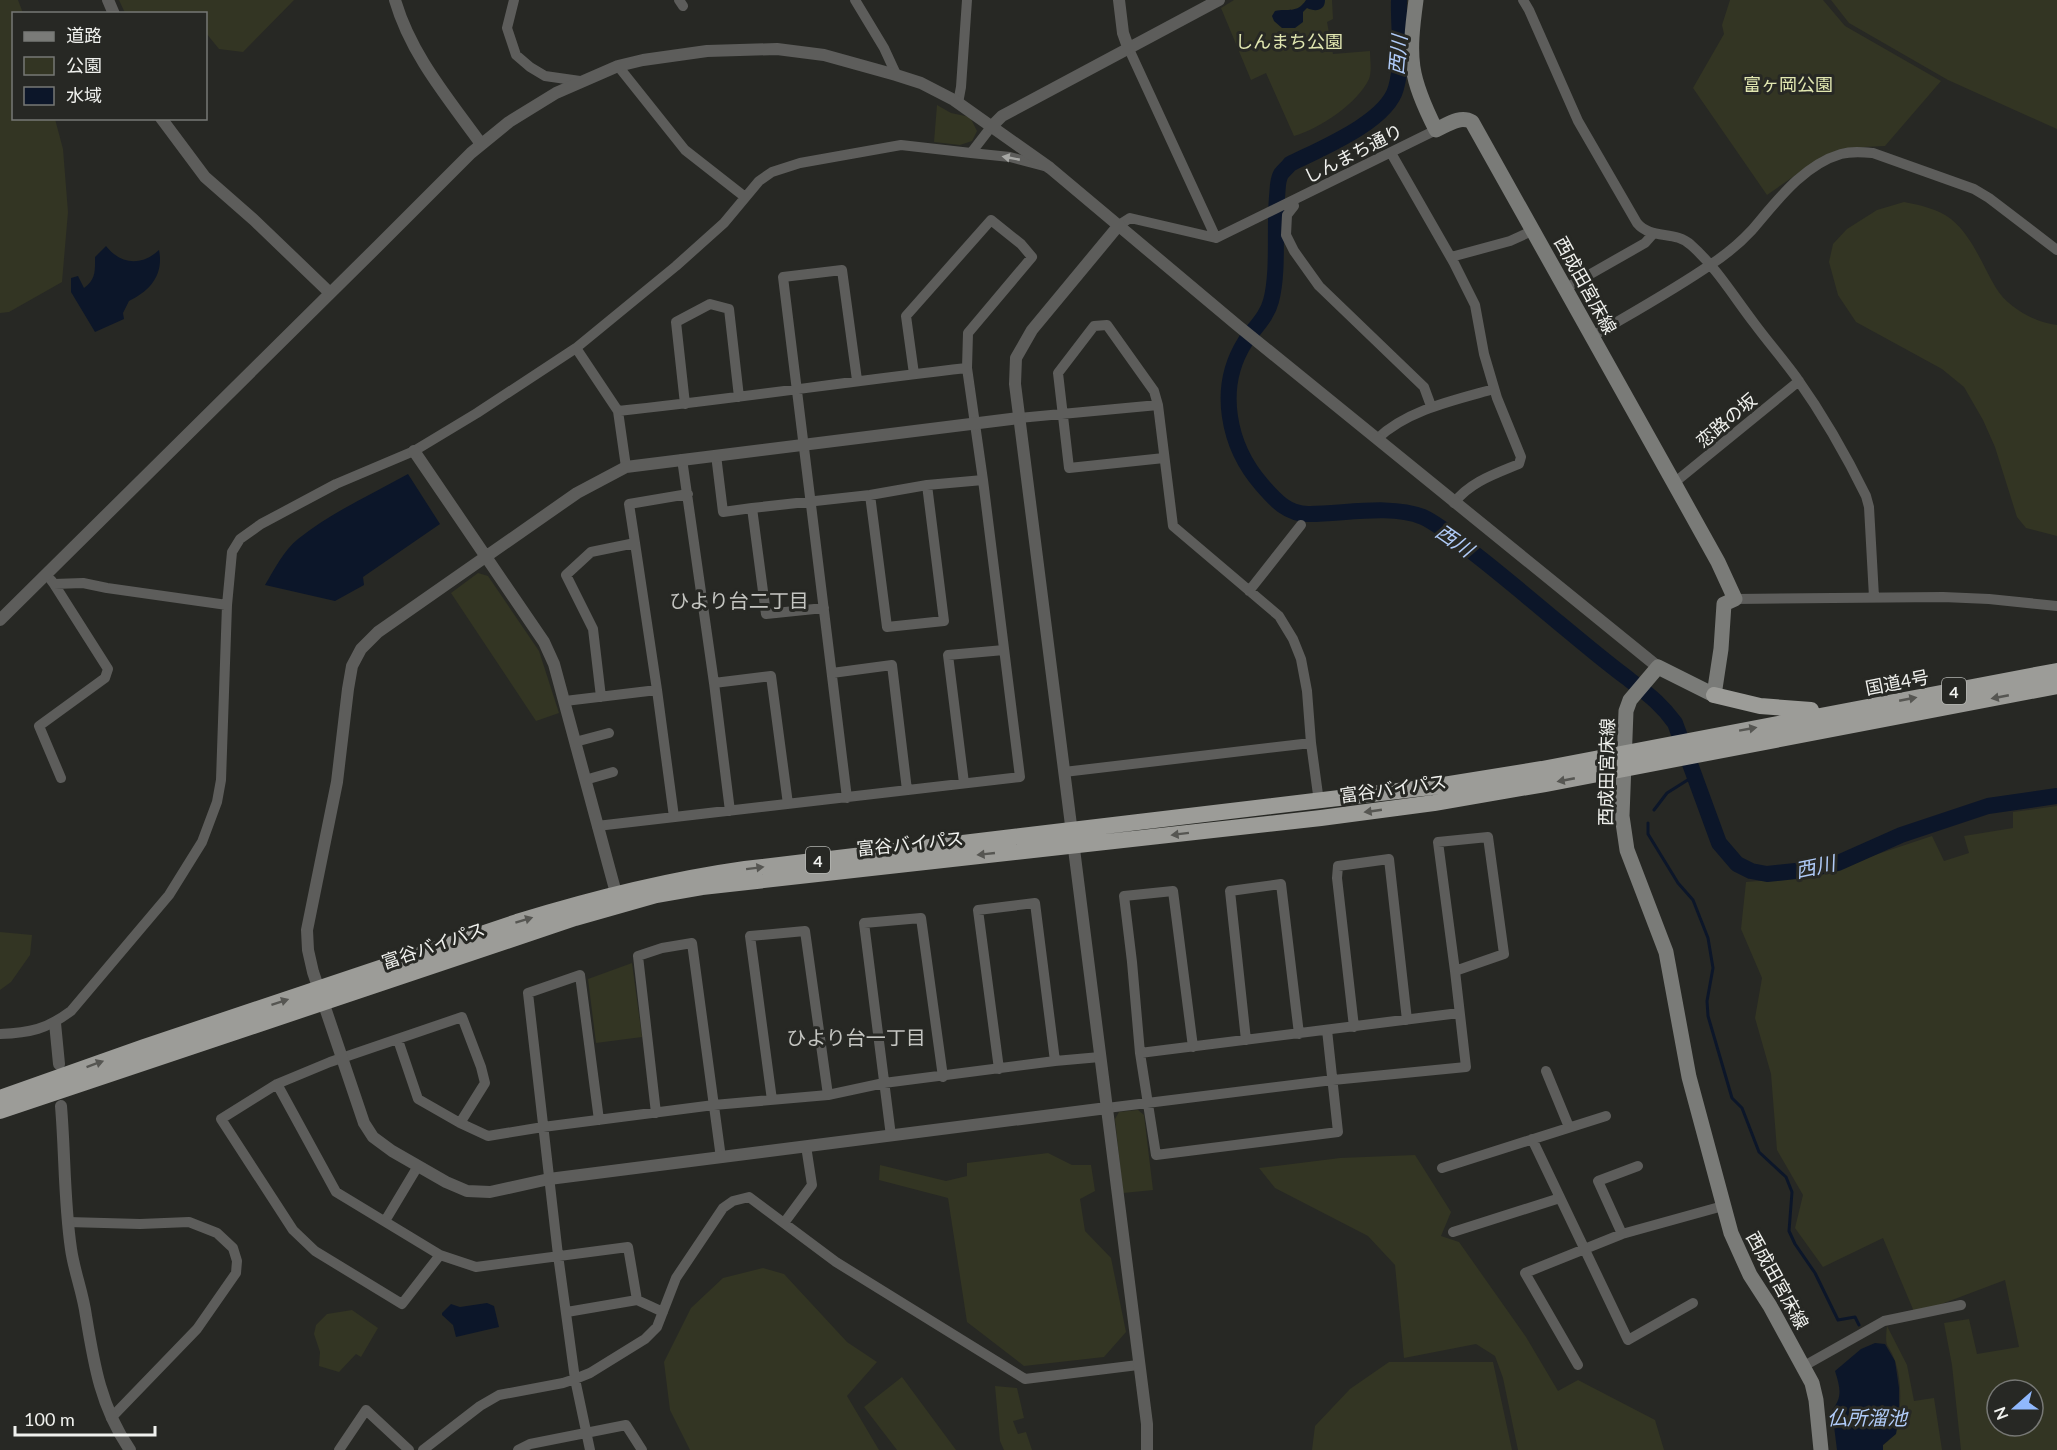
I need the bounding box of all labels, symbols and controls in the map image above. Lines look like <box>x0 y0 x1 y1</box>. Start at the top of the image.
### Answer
legend <box>12 12 207 120</box>
text: 道路 <box>66 24 102 46</box>
park label: しんまち公園 <box>1235 30 1343 52</box>
water label: 西川 <box>1383 32 1411 76</box>
text: 公園 <box>66 54 102 76</box>
park label: 富ヶ岡公園 <box>1743 73 1833 95</box>
text: 水域 <box>66 84 102 106</box>
street label: しんまち通り <box>1300 119 1406 187</box>
one-way arrow <box>1002 153 1021 162</box>
street label: 西成田宮床線 <box>1550 232 1622 338</box>
street label: 恋路の坂 <box>1691 388 1761 452</box>
water label: 西川 <box>1432 519 1480 562</box>
district label: ひより台二丁目 <box>669 588 809 612</box>
street label: 国道4号 <box>1863 665 1931 699</box>
road number: 4 <box>1942 678 1966 704</box>
one-way arrow <box>1990 693 2009 702</box>
one-way arrow <box>1899 694 1918 703</box>
street label: 西成田宮床線 <box>1594 718 1618 826</box>
one-way arrow <box>1738 724 1757 733</box>
street label: 富谷バイパス <box>1338 770 1448 806</box>
one-way arrow <box>1556 776 1575 785</box>
one-way arrow <box>1364 806 1383 815</box>
street label: 富谷バイパス <box>855 826 965 860</box>
one-way arrow <box>1170 829 1189 839</box>
road number: 4 <box>806 847 830 873</box>
one-way arrow <box>976 850 995 859</box>
water label: 西川 <box>1793 850 1839 882</box>
one-way arrow <box>745 863 764 872</box>
one-way arrow <box>515 915 533 924</box>
street label: 富谷バイパス <box>379 917 487 973</box>
one-way arrow <box>271 997 289 1007</box>
district label: ひより台一丁目 <box>786 1025 926 1049</box>
one-way arrow <box>86 1059 104 1069</box>
street label: 西成田宮床線 <box>1742 1227 1814 1333</box>
north arrow <box>1985 1378 2045 1438</box>
scale bar <box>15 1399 154 1437</box>
text: N <box>1989 1404 2012 1423</box>
water label: 仏所溜池 <box>1827 1405 1909 1429</box>
text: 100 m <box>24 1408 75 1430</box>

